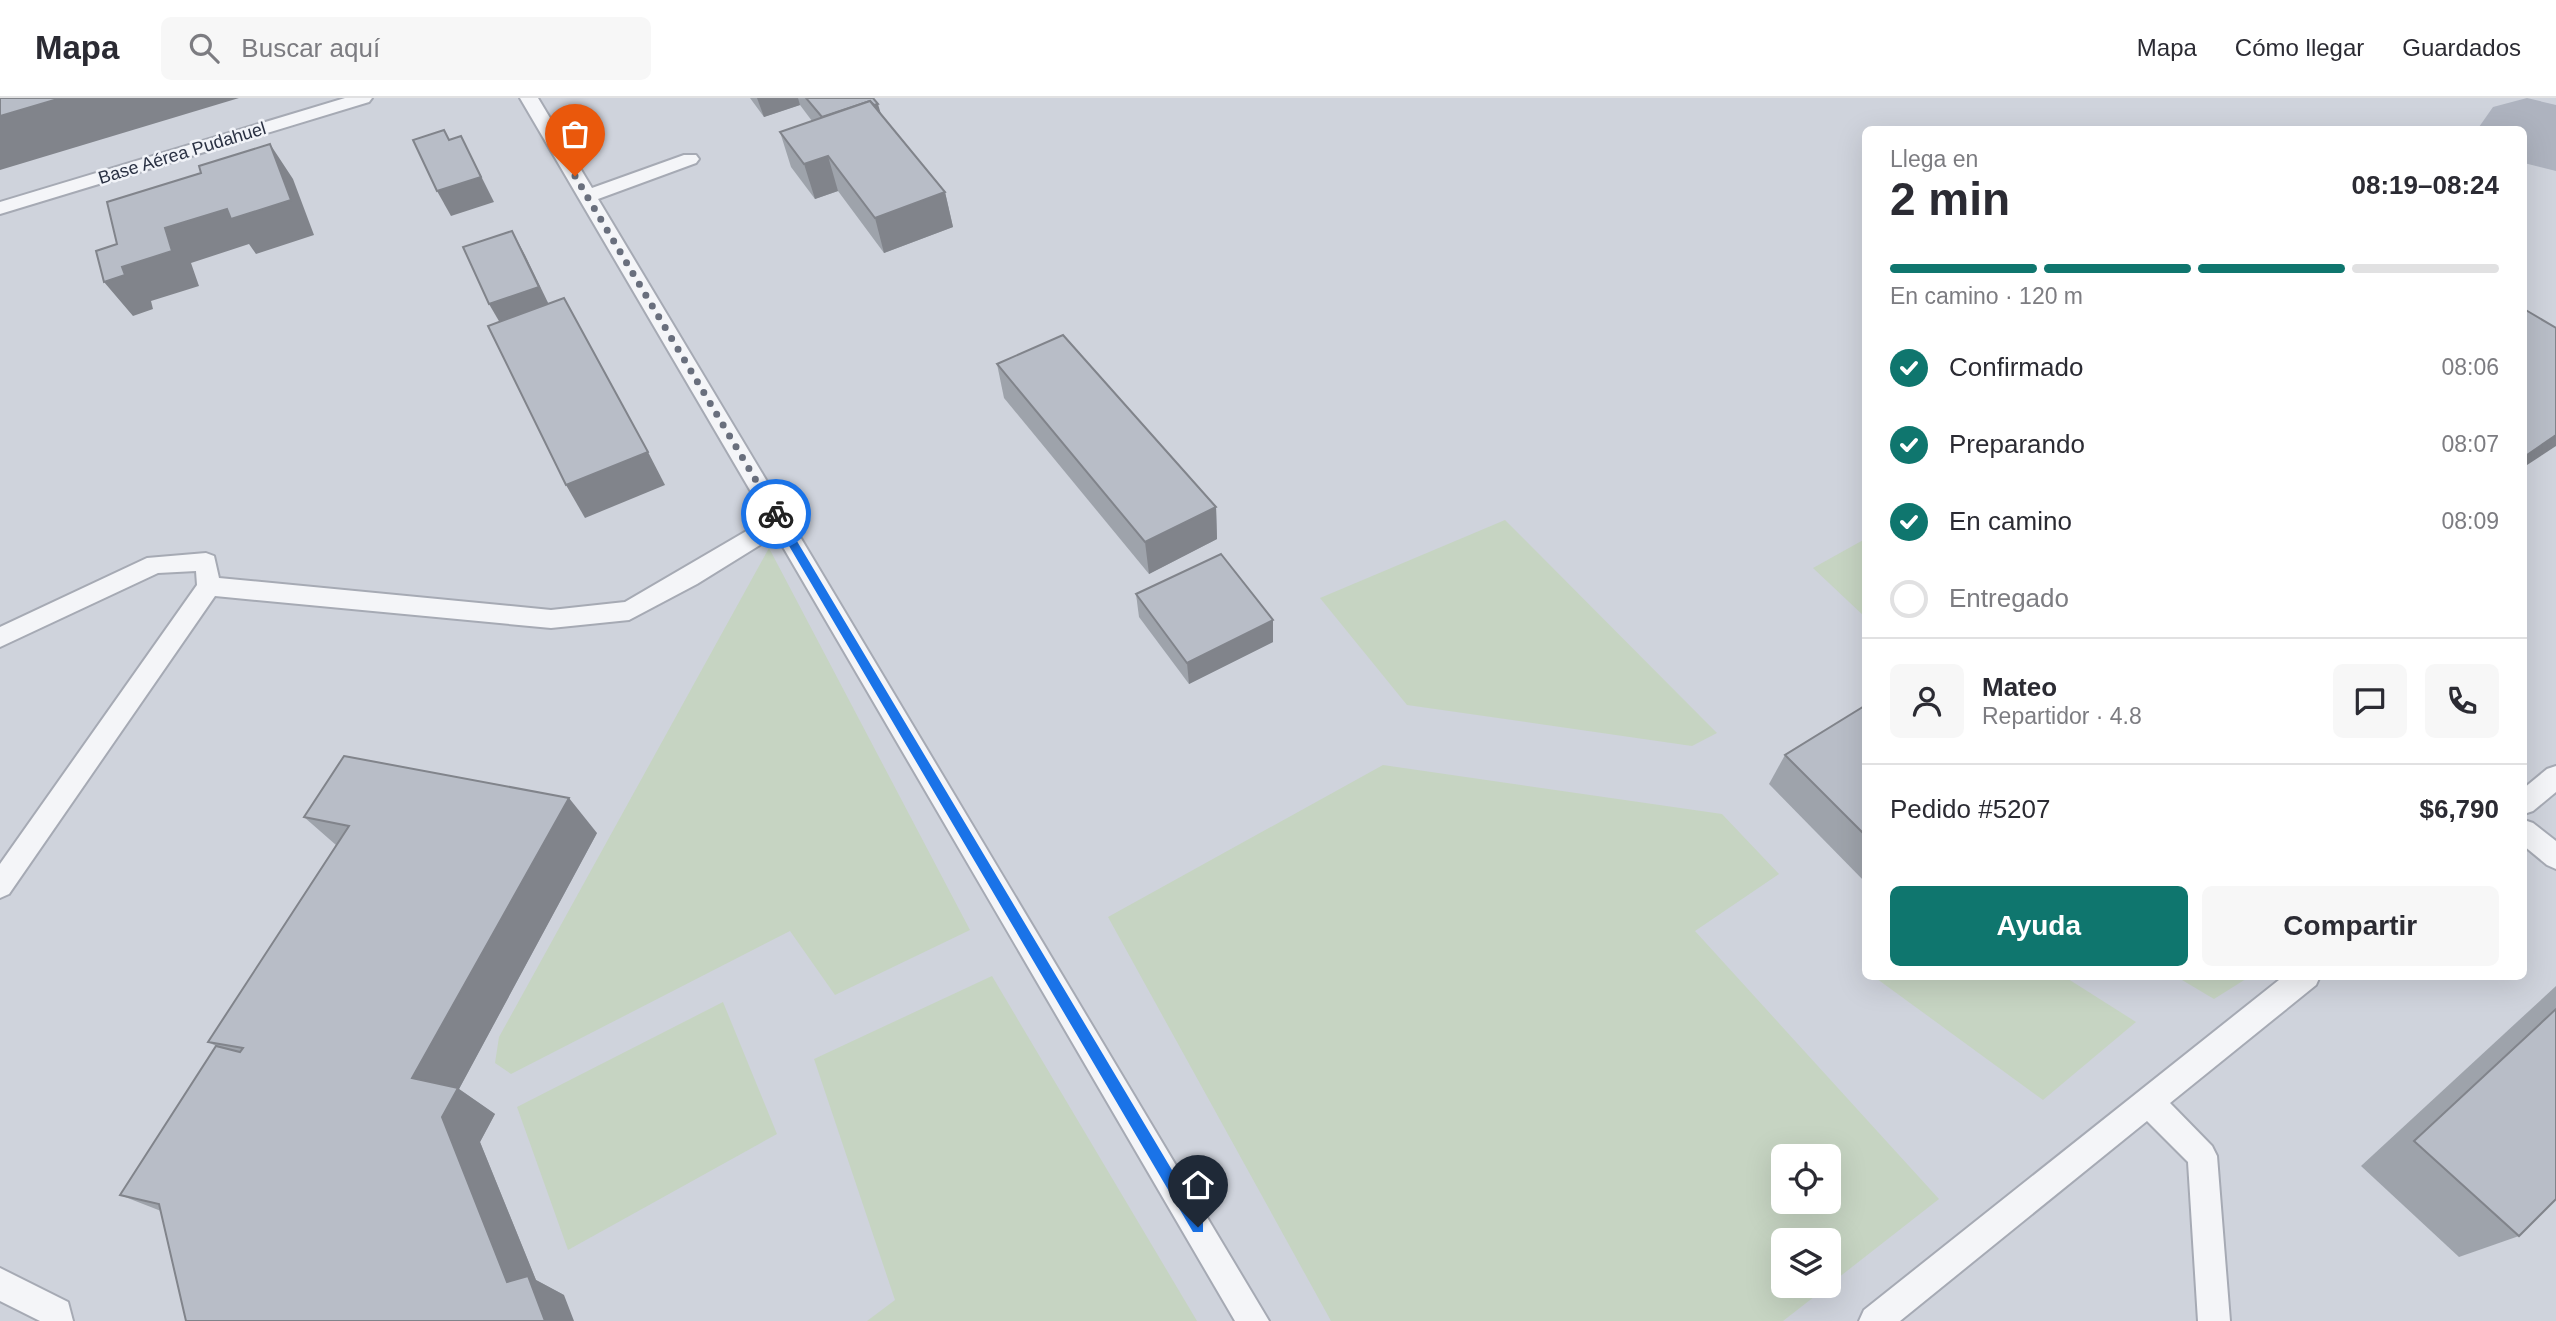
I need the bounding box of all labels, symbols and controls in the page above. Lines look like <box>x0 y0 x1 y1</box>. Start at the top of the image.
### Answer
search box <box>161 17 651 80</box>
text: Mapa <box>35 29 119 66</box>
icon: search <box>185 29 223 67</box>
text: Buscar aquí <box>241 33 380 63</box>
text: Mapa <box>2137 34 2197 61</box>
text: Cómo llegar <box>2235 34 2364 61</box>
text: Guardados <box>2402 34 2521 61</box>
pin <box>545 104 605 176</box>
icon: bag <box>556 115 594 153</box>
street label: Base Aérea Pudahuel <box>96 118 268 188</box>
text: Llega en <box>1890 146 1978 172</box>
text: 08:19–08:24 <box>2352 170 2499 200</box>
text: 2 min <box>1890 173 2010 225</box>
text: En camino · 120 m <box>1890 283 2083 309</box>
icon: check <box>1890 349 1928 387</box>
text: Confirmado <box>1949 352 2083 382</box>
text: 08:06 <box>2441 354 2499 380</box>
icon: check <box>1890 426 1928 464</box>
text: Preparando <box>1949 429 2085 459</box>
text: 08:07 <box>2441 431 2499 457</box>
courier <box>741 479 811 549</box>
icon: bike <box>757 495 795 533</box>
icon: check <box>1890 503 1928 541</box>
text: En camino <box>1949 506 2072 536</box>
text: 08:09 <box>2441 508 2499 534</box>
text: Entregado <box>1949 583 2069 613</box>
button: person <box>1890 664 1964 738</box>
button: chat <box>2333 664 2407 738</box>
button: phone <box>2425 664 2499 738</box>
text: Mateo <box>1982 672 2057 702</box>
text: Repartidor · 4.8 <box>1982 703 2142 729</box>
text: Pedido #5207 <box>1890 794 2050 824</box>
text: $6,790 <box>2419 794 2499 824</box>
button: Ayuda <box>1890 886 2188 966</box>
button: Compartir <box>2202 886 2499 966</box>
map controls <box>1771 1144 1841 1298</box>
button: locate <box>1771 1144 1841 1214</box>
pin <box>1168 1155 1228 1227</box>
icon: home <box>1179 1166 1217 1204</box>
button: layers <box>1771 1228 1841 1298</box>

